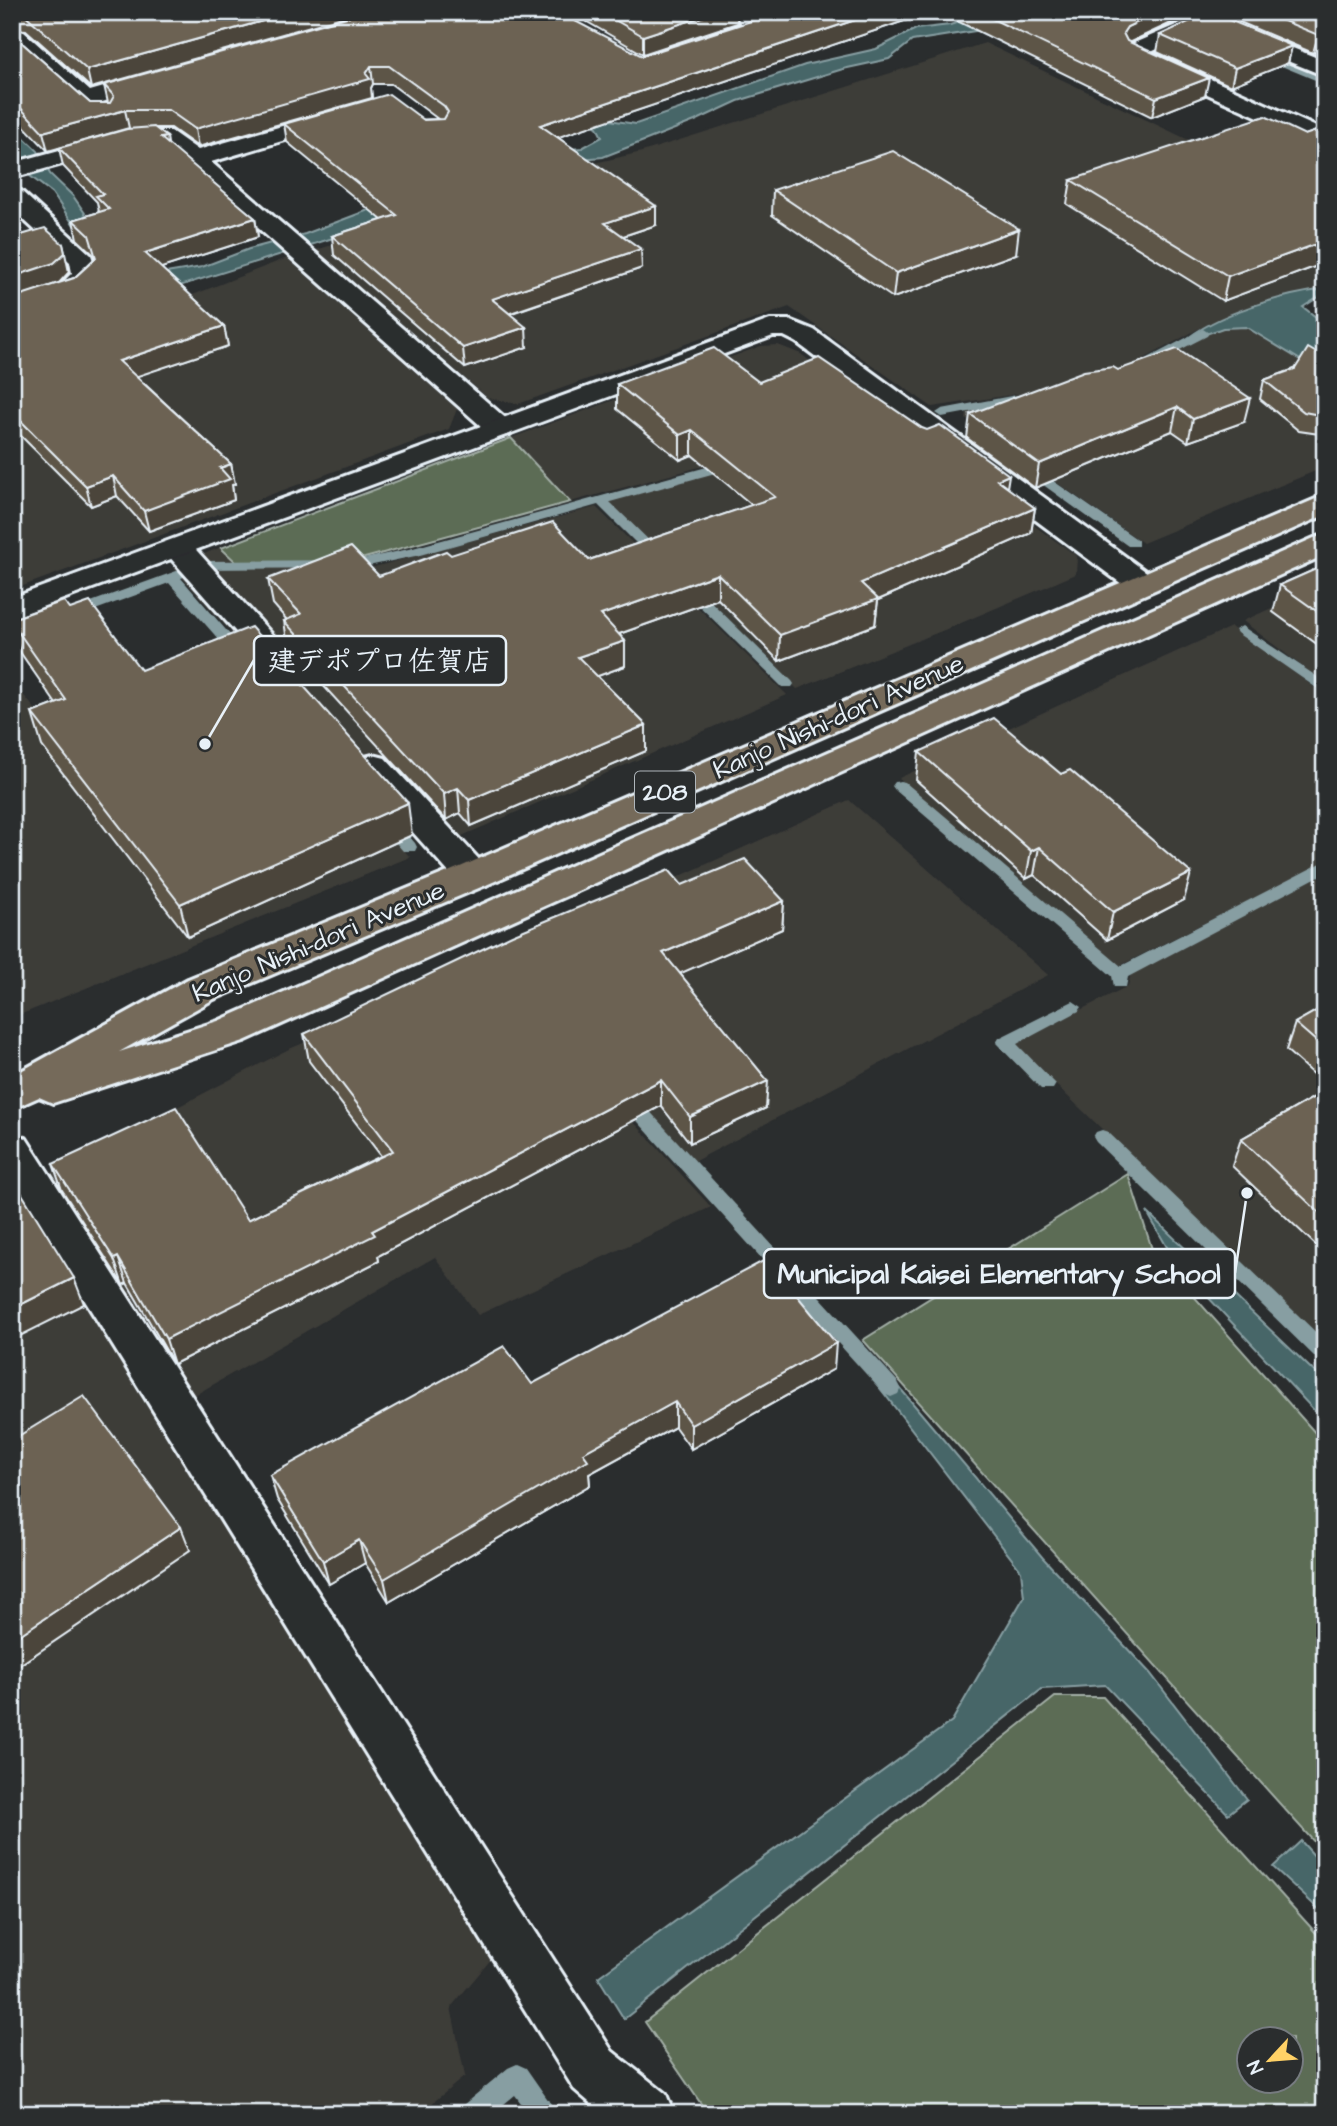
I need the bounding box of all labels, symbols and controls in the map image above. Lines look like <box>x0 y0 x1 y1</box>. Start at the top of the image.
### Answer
callout: 建デポプロ佐賀店 <box>254 636 506 685</box>
text: 建デポプロ佐賀店 <box>268 642 492 681</box>
street label: Kanjo Nishi-dori Avenue <box>707 645 969 788</box>
road number: 208 <box>635 772 695 812</box>
street label: Kanjo Nishi-dori Avenue <box>187 872 450 1011</box>
callout: Municipal Kaisei Elementary School <box>764 1249 1235 1298</box>
text: Municipal Kaisei Elementary School <box>777 1255 1221 1297</box>
north arrow <box>1236 2024 1306 2094</box>
text: N <box>1241 2055 1271 2078</box>

